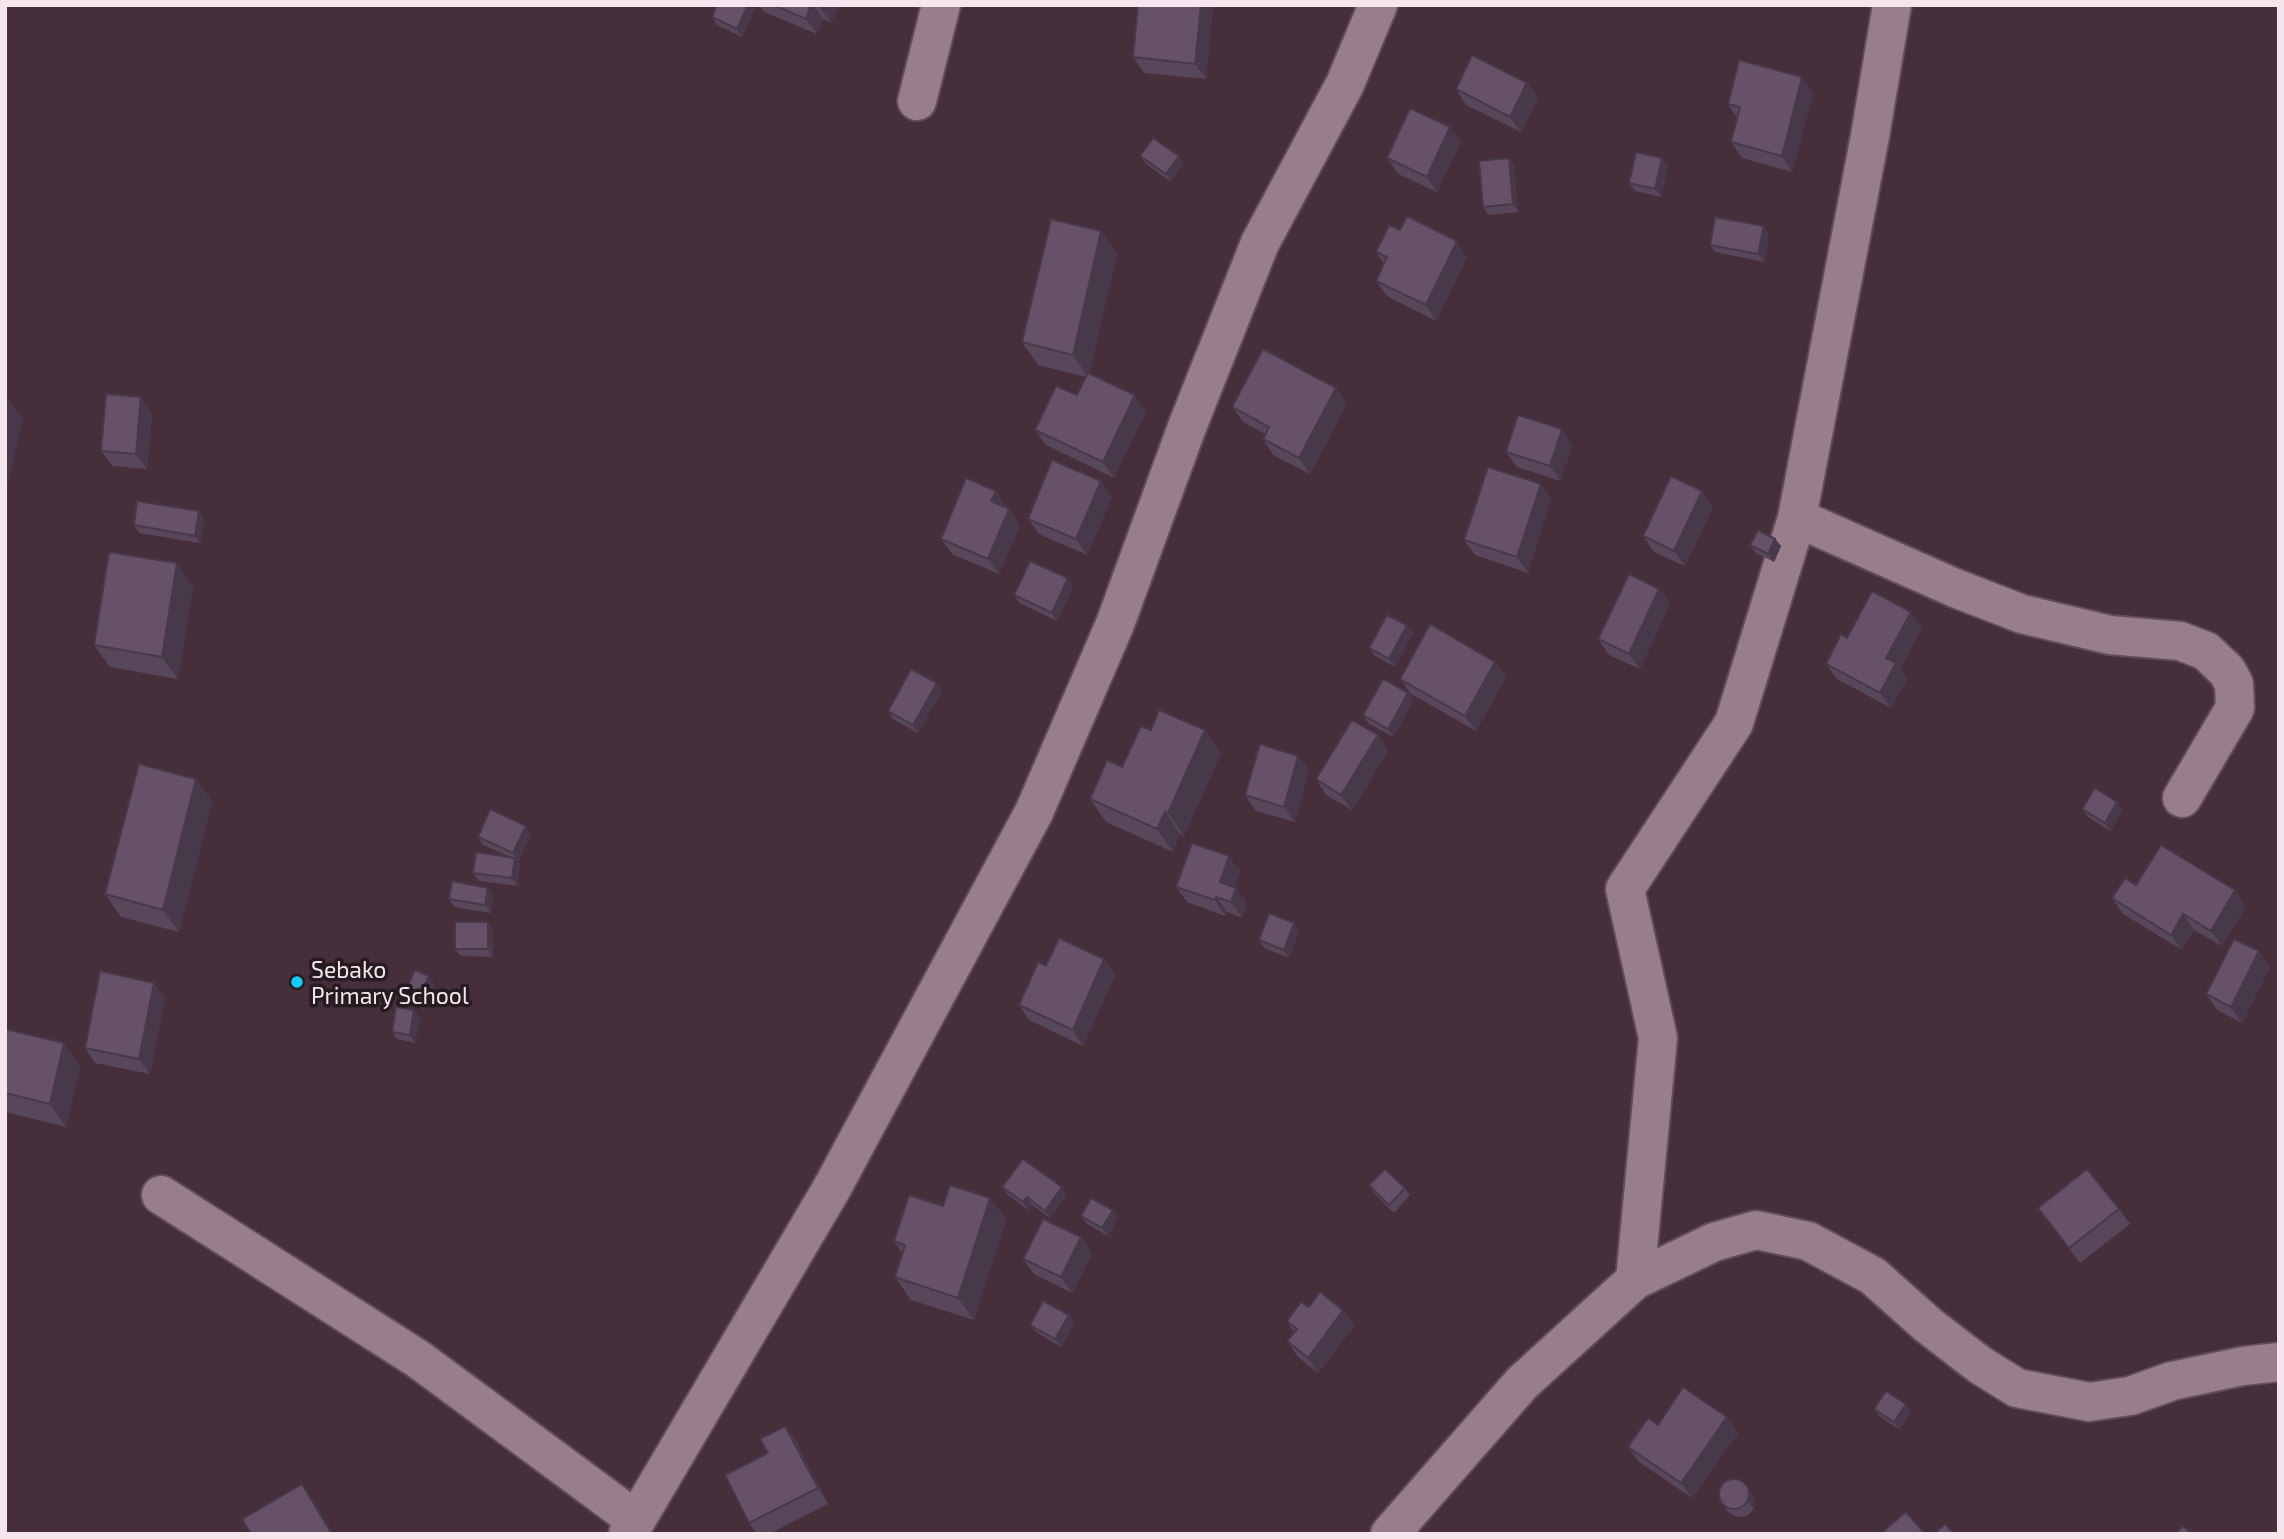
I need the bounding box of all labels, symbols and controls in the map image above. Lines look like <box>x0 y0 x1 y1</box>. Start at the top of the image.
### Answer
place label: Sebako Primary School <box>311 955 469 1009</box>
marker: Sebako Primary School <box>289 974 305 990</box>

